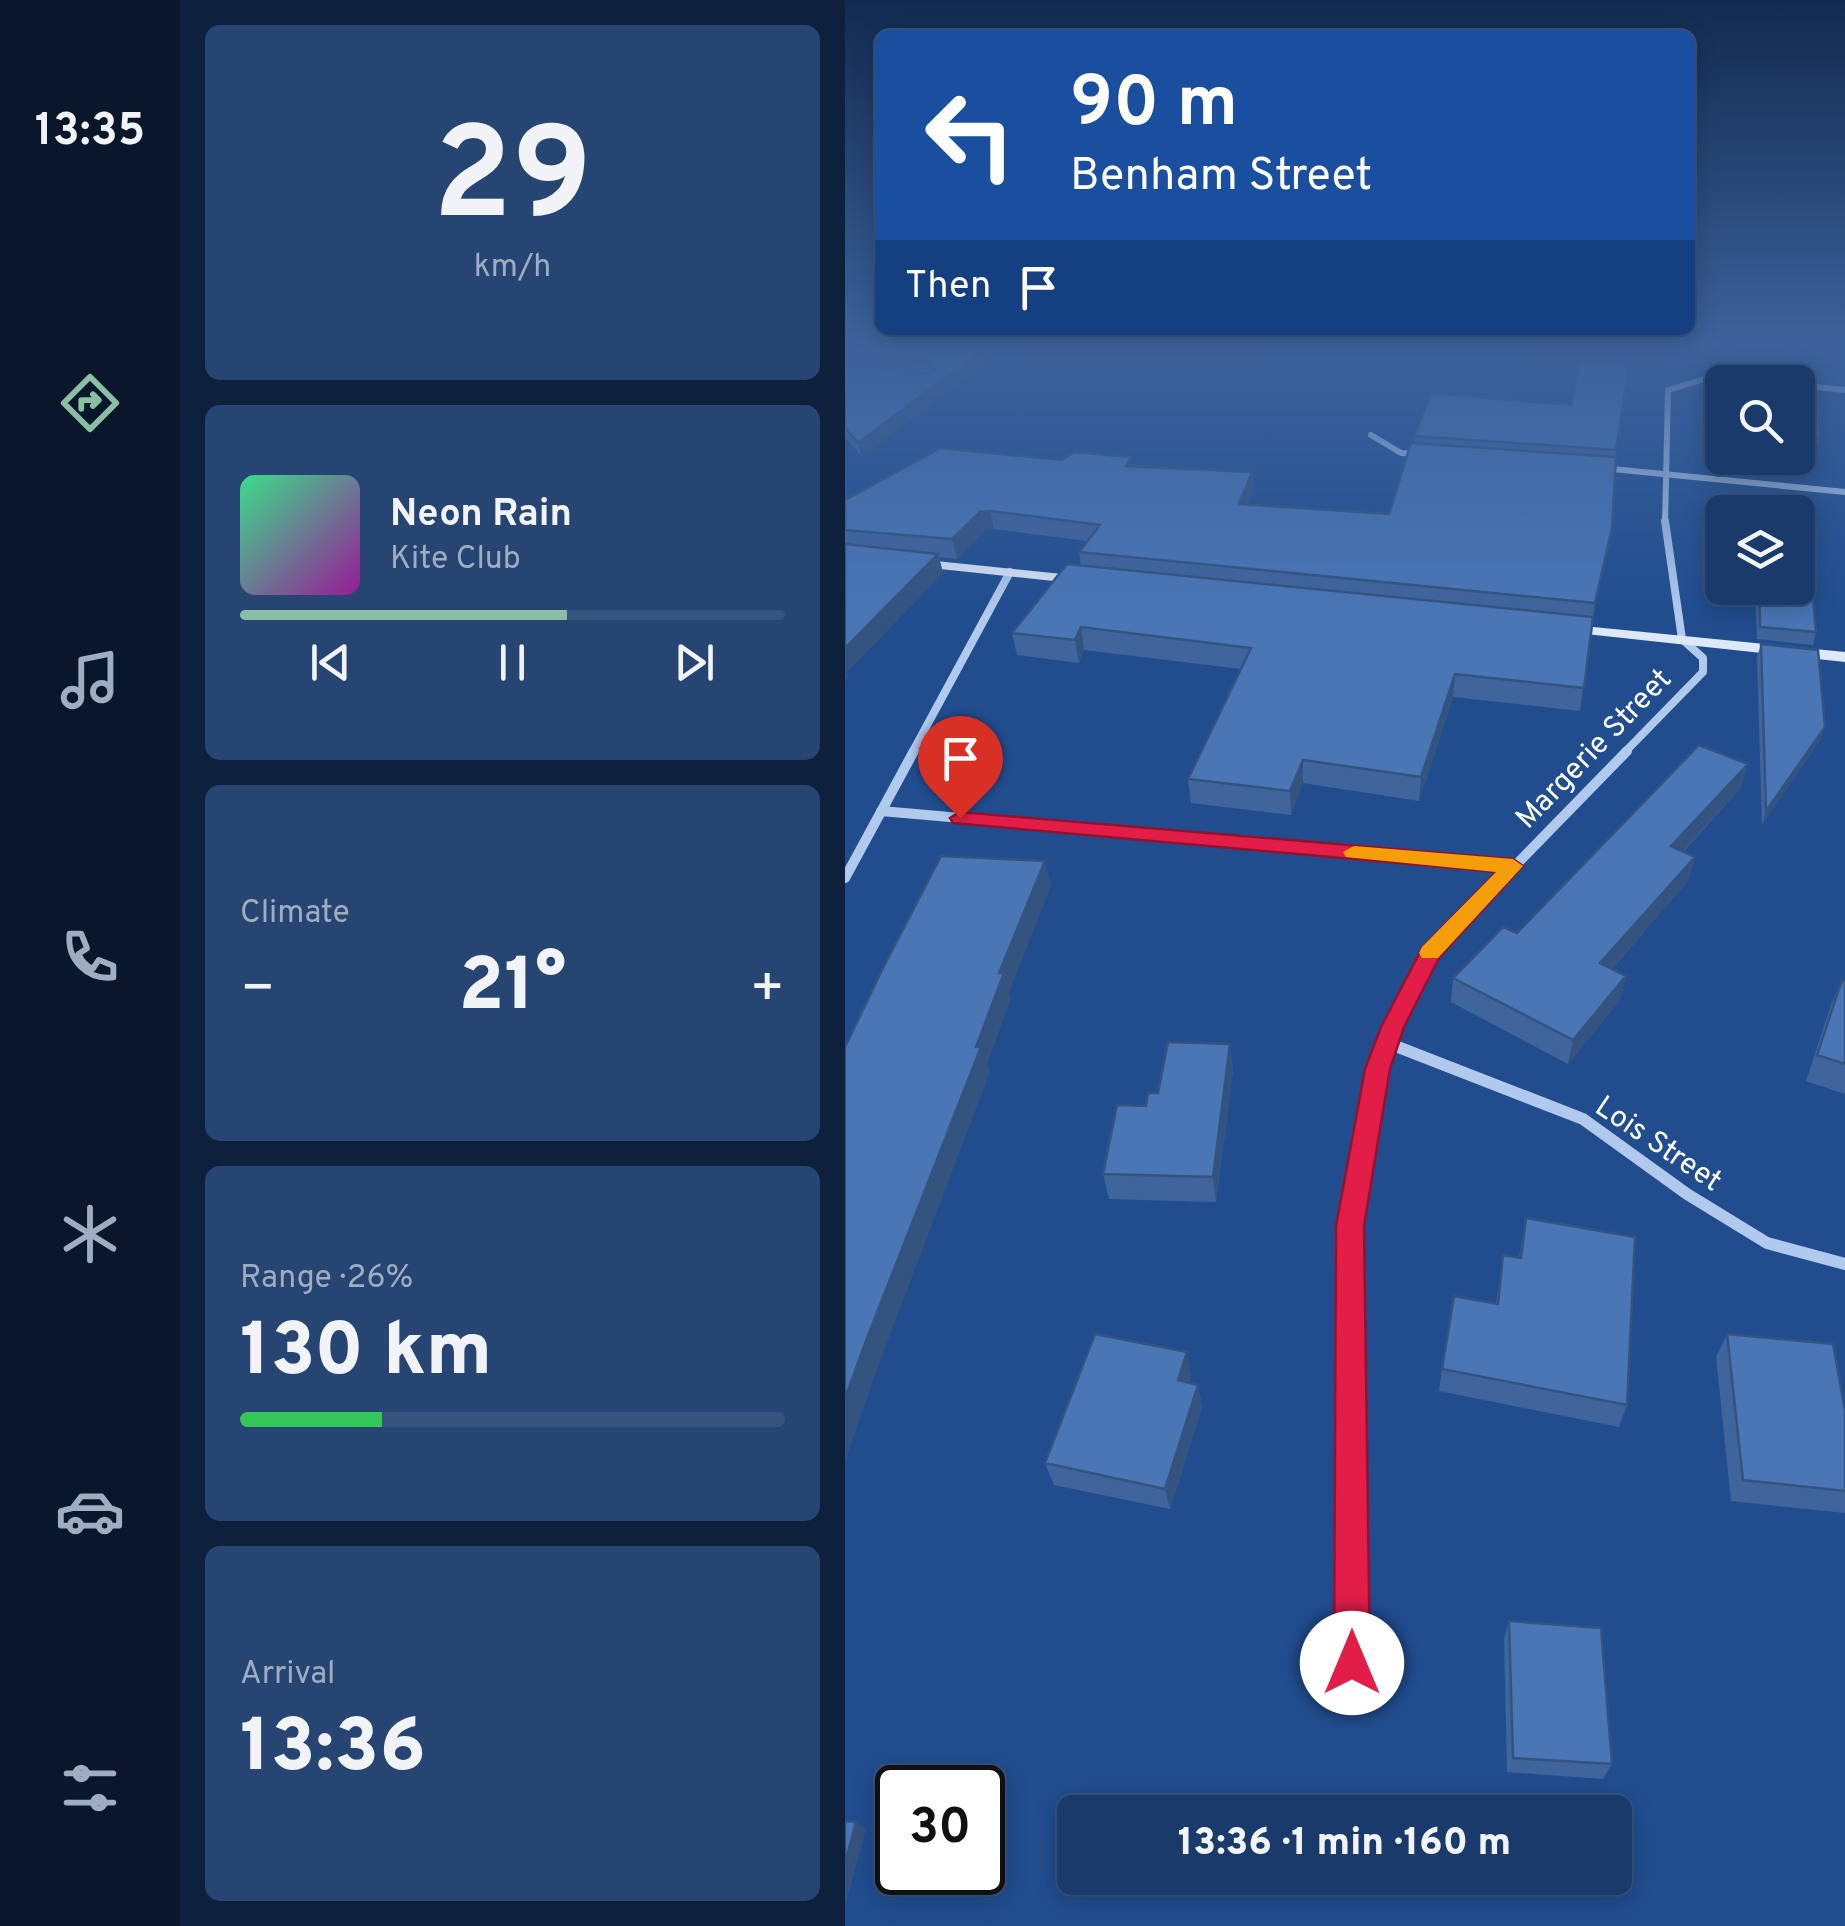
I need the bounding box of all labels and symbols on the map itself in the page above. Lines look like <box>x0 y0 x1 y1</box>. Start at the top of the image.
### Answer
street label: Margerie Street <box>1509 662 1680 838</box>
pin <box>918 716 1003 819</box>
street label: Lois Street <box>1587 1089 1728 1201</box>
position arrow <box>1300 1611 1404 1715</box>
speed limit sign: 30 <box>875 1765 1005 1895</box>

